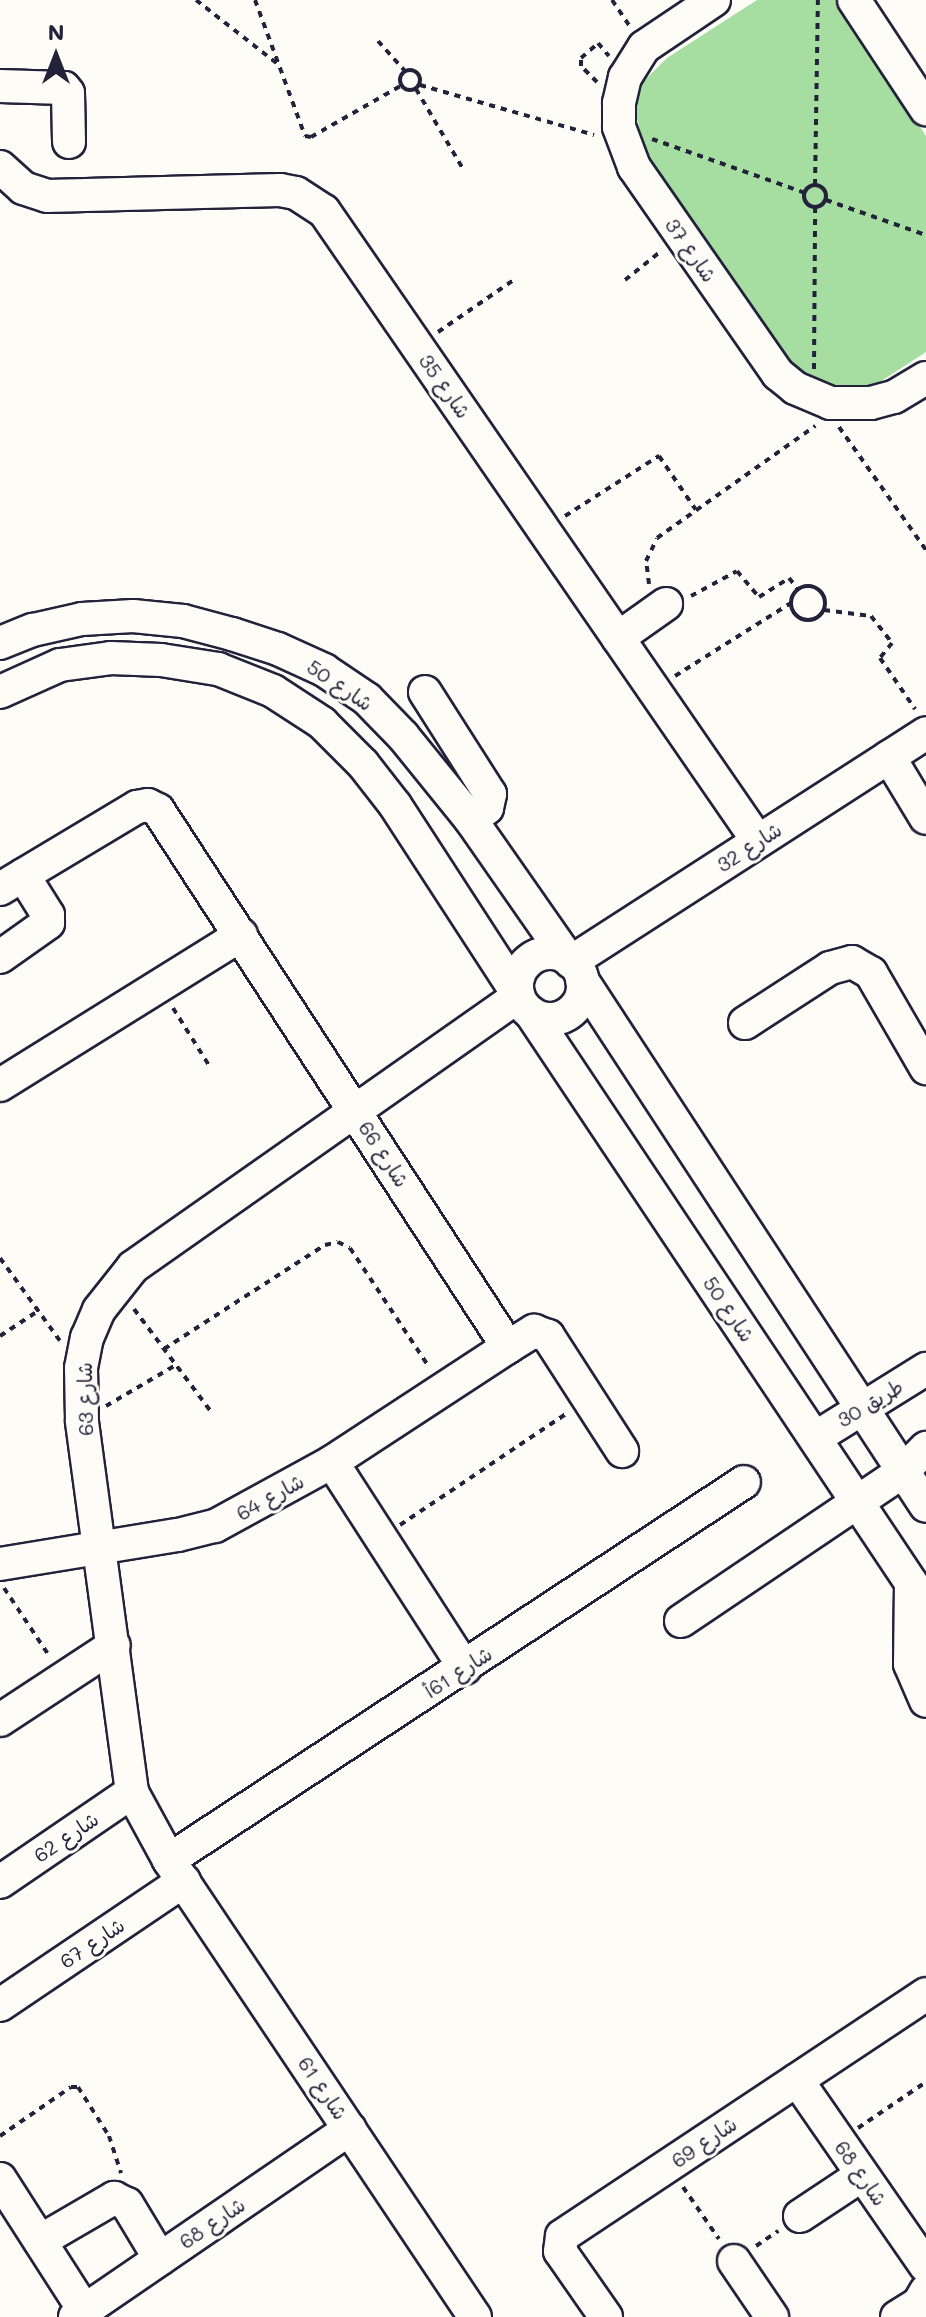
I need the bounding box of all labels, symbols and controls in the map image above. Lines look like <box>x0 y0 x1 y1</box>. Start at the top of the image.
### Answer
north arrow <box>16 16 96 96</box>
text: N <box>48 17 64 46</box>
street label: شارع 37 <box>660 213 722 287</box>
street label: شارع 35 <box>414 349 476 423</box>
street label: شارع 50 <box>303 654 377 716</box>
street label: شارع 32 <box>712 817 786 877</box>
street label: شارع 66 <box>354 1117 414 1191</box>
street label: شارع 50 <box>698 1272 760 1346</box>
street label: شارع 63 <box>72 1362 98 1436</box>
street label: طريق 30 <box>833 1374 907 1432</box>
street label: شارع 64 <box>232 1469 308 1525</box>
street label: شارع 61أ <box>420 1641 496 1703</box>
street label: شارع 62 <box>29 1807 103 1867</box>
street label: شارع 67 <box>55 1913 129 1973</box>
street label: شارع 61 <box>293 2052 353 2124</box>
street label: شارع 69 <box>667 2111 741 2173</box>
street label: شارع 68 <box>830 2136 892 2210</box>
street label: شارع 68 <box>175 2192 249 2254</box>

